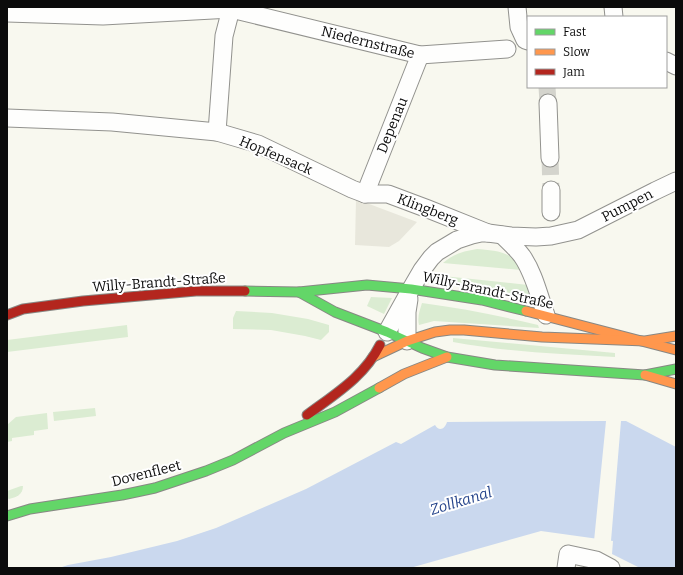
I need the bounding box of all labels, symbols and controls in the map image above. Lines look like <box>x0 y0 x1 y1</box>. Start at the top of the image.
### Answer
legend <box>527 16 667 88</box>
street label: Niedernstraße <box>319 23 416 62</box>
text: Fast <box>563 25 587 39</box>
text: Slow <box>563 45 590 59</box>
text: Jam <box>562 65 585 79</box>
street label: Depenau <box>374 94 411 156</box>
street label: Hopfensack <box>237 132 315 179</box>
street label: Pumpen <box>599 185 656 226</box>
street label: Klingberg <box>395 190 461 229</box>
street label: Willy-Brandt-Straße <box>421 268 555 313</box>
street label: Willy-Brandt-Straße <box>92 269 226 296</box>
street label: Dovenfleet <box>110 457 183 490</box>
water label: Zollkanal <box>428 483 494 519</box>

